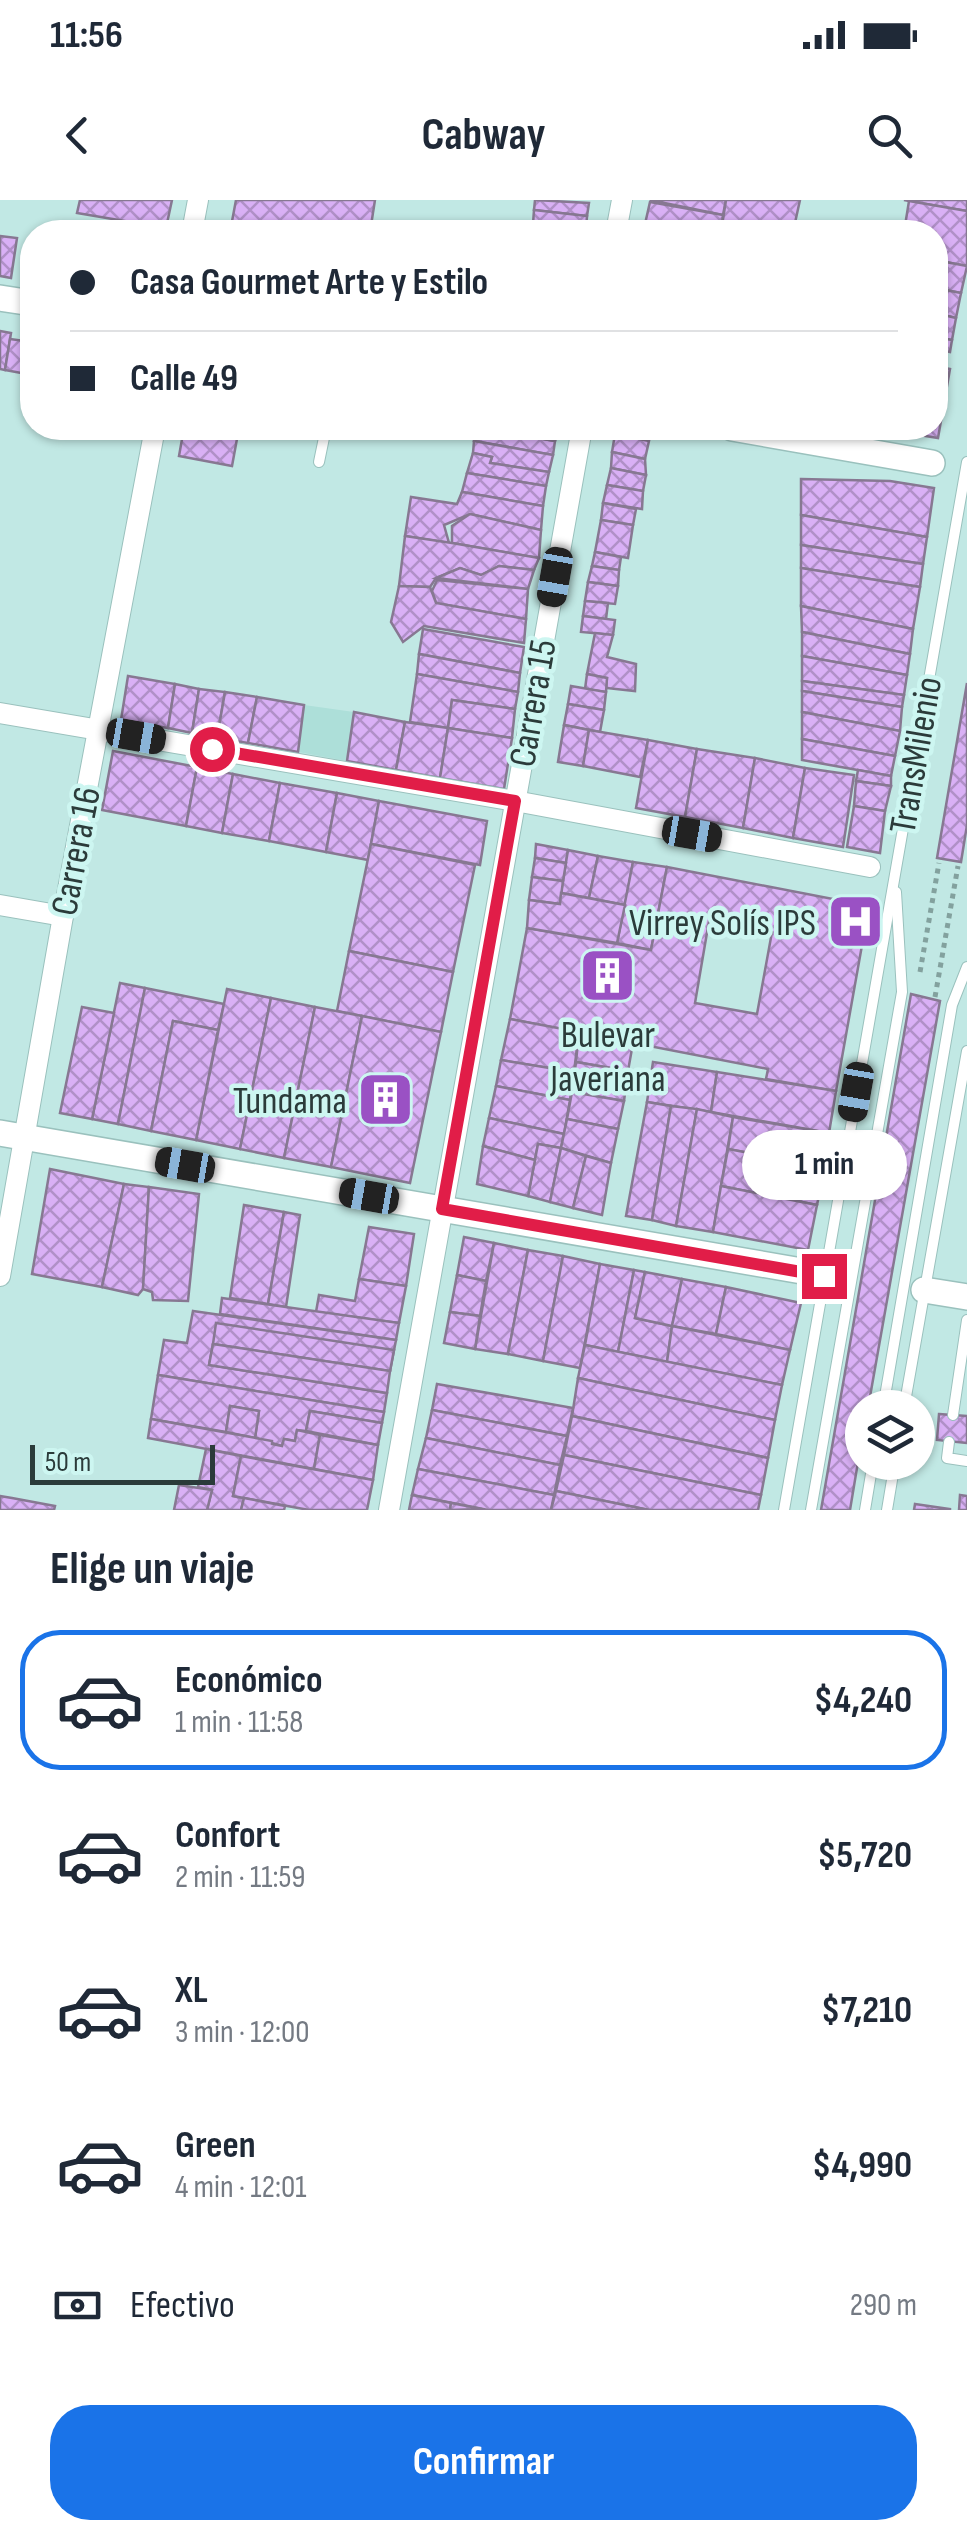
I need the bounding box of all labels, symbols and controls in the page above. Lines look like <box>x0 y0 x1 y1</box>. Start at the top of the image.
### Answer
text: 11:56 <box>50 13 123 58</box>
icon: back <box>50 108 105 163</box>
text: Cabway <box>422 108 545 163</box>
icon: search <box>862 108 917 163</box>
text: Casa Gourmet Arte y Estilo <box>130 260 488 305</box>
text: Calle 49 <box>130 356 238 401</box>
car <box>535 545 575 609</box>
street label: Carrera 15 <box>500 636 567 770</box>
street label: TransMilenio <box>881 673 952 837</box>
car <box>104 716 168 756</box>
route start <box>190 727 235 772</box>
street label: Carrera 16 <box>42 783 111 919</box>
car <box>660 814 724 854</box>
hospital icon: Virrey Solís IPS <box>825 892 885 952</box>
place label: Virrey Solís IPS <box>629 901 816 946</box>
building icon: Bulevar Javeriana <box>578 946 638 1006</box>
place label: Bulevar Javeriana <box>549 1013 666 1102</box>
car <box>836 1060 876 1124</box>
building icon: Tundama <box>356 1070 416 1130</box>
place label: Tundama <box>233 1079 347 1124</box>
callout: 1 min <box>742 1131 906 1201</box>
car <box>153 1145 217 1185</box>
text: 1 min <box>795 1145 854 1184</box>
car <box>337 1176 401 1216</box>
route end <box>802 1254 847 1299</box>
map controls <box>845 1390 935 1480</box>
button: layers <box>845 1390 935 1480</box>
scale bar <box>30 1440 215 1484</box>
text: 50 m <box>45 1446 91 1479</box>
text: Elige un viaje <box>50 1542 255 1597</box>
icon: car <box>55 1655 145 1745</box>
text: Económico <box>175 1658 323 1703</box>
text: $4,240 <box>814 1678 912 1723</box>
text: 1 min · 11:58 <box>175 1703 303 1742</box>
icon: car <box>55 1810 145 1900</box>
text: Confort <box>175 1813 280 1858</box>
text: $5,720 <box>817 1833 912 1878</box>
text: 2 min · 11:59 <box>175 1858 305 1897</box>
icon: car <box>55 1965 145 2055</box>
text: XL <box>175 1968 208 2013</box>
text: $7,210 <box>821 1988 912 2033</box>
text: 3 min · 12:00 <box>175 2013 310 2052</box>
icon: car <box>55 2120 145 2210</box>
text: Green <box>175 2123 256 2168</box>
text: $4,990 <box>812 2143 912 2188</box>
text: 4 min · 12:01 <box>175 2168 306 2207</box>
icon: cash <box>50 2278 105 2333</box>
text: Efectivo <box>130 2283 235 2328</box>
text: 290 m <box>850 2286 917 2325</box>
button: Confirmar <box>50 2405 917 2520</box>

